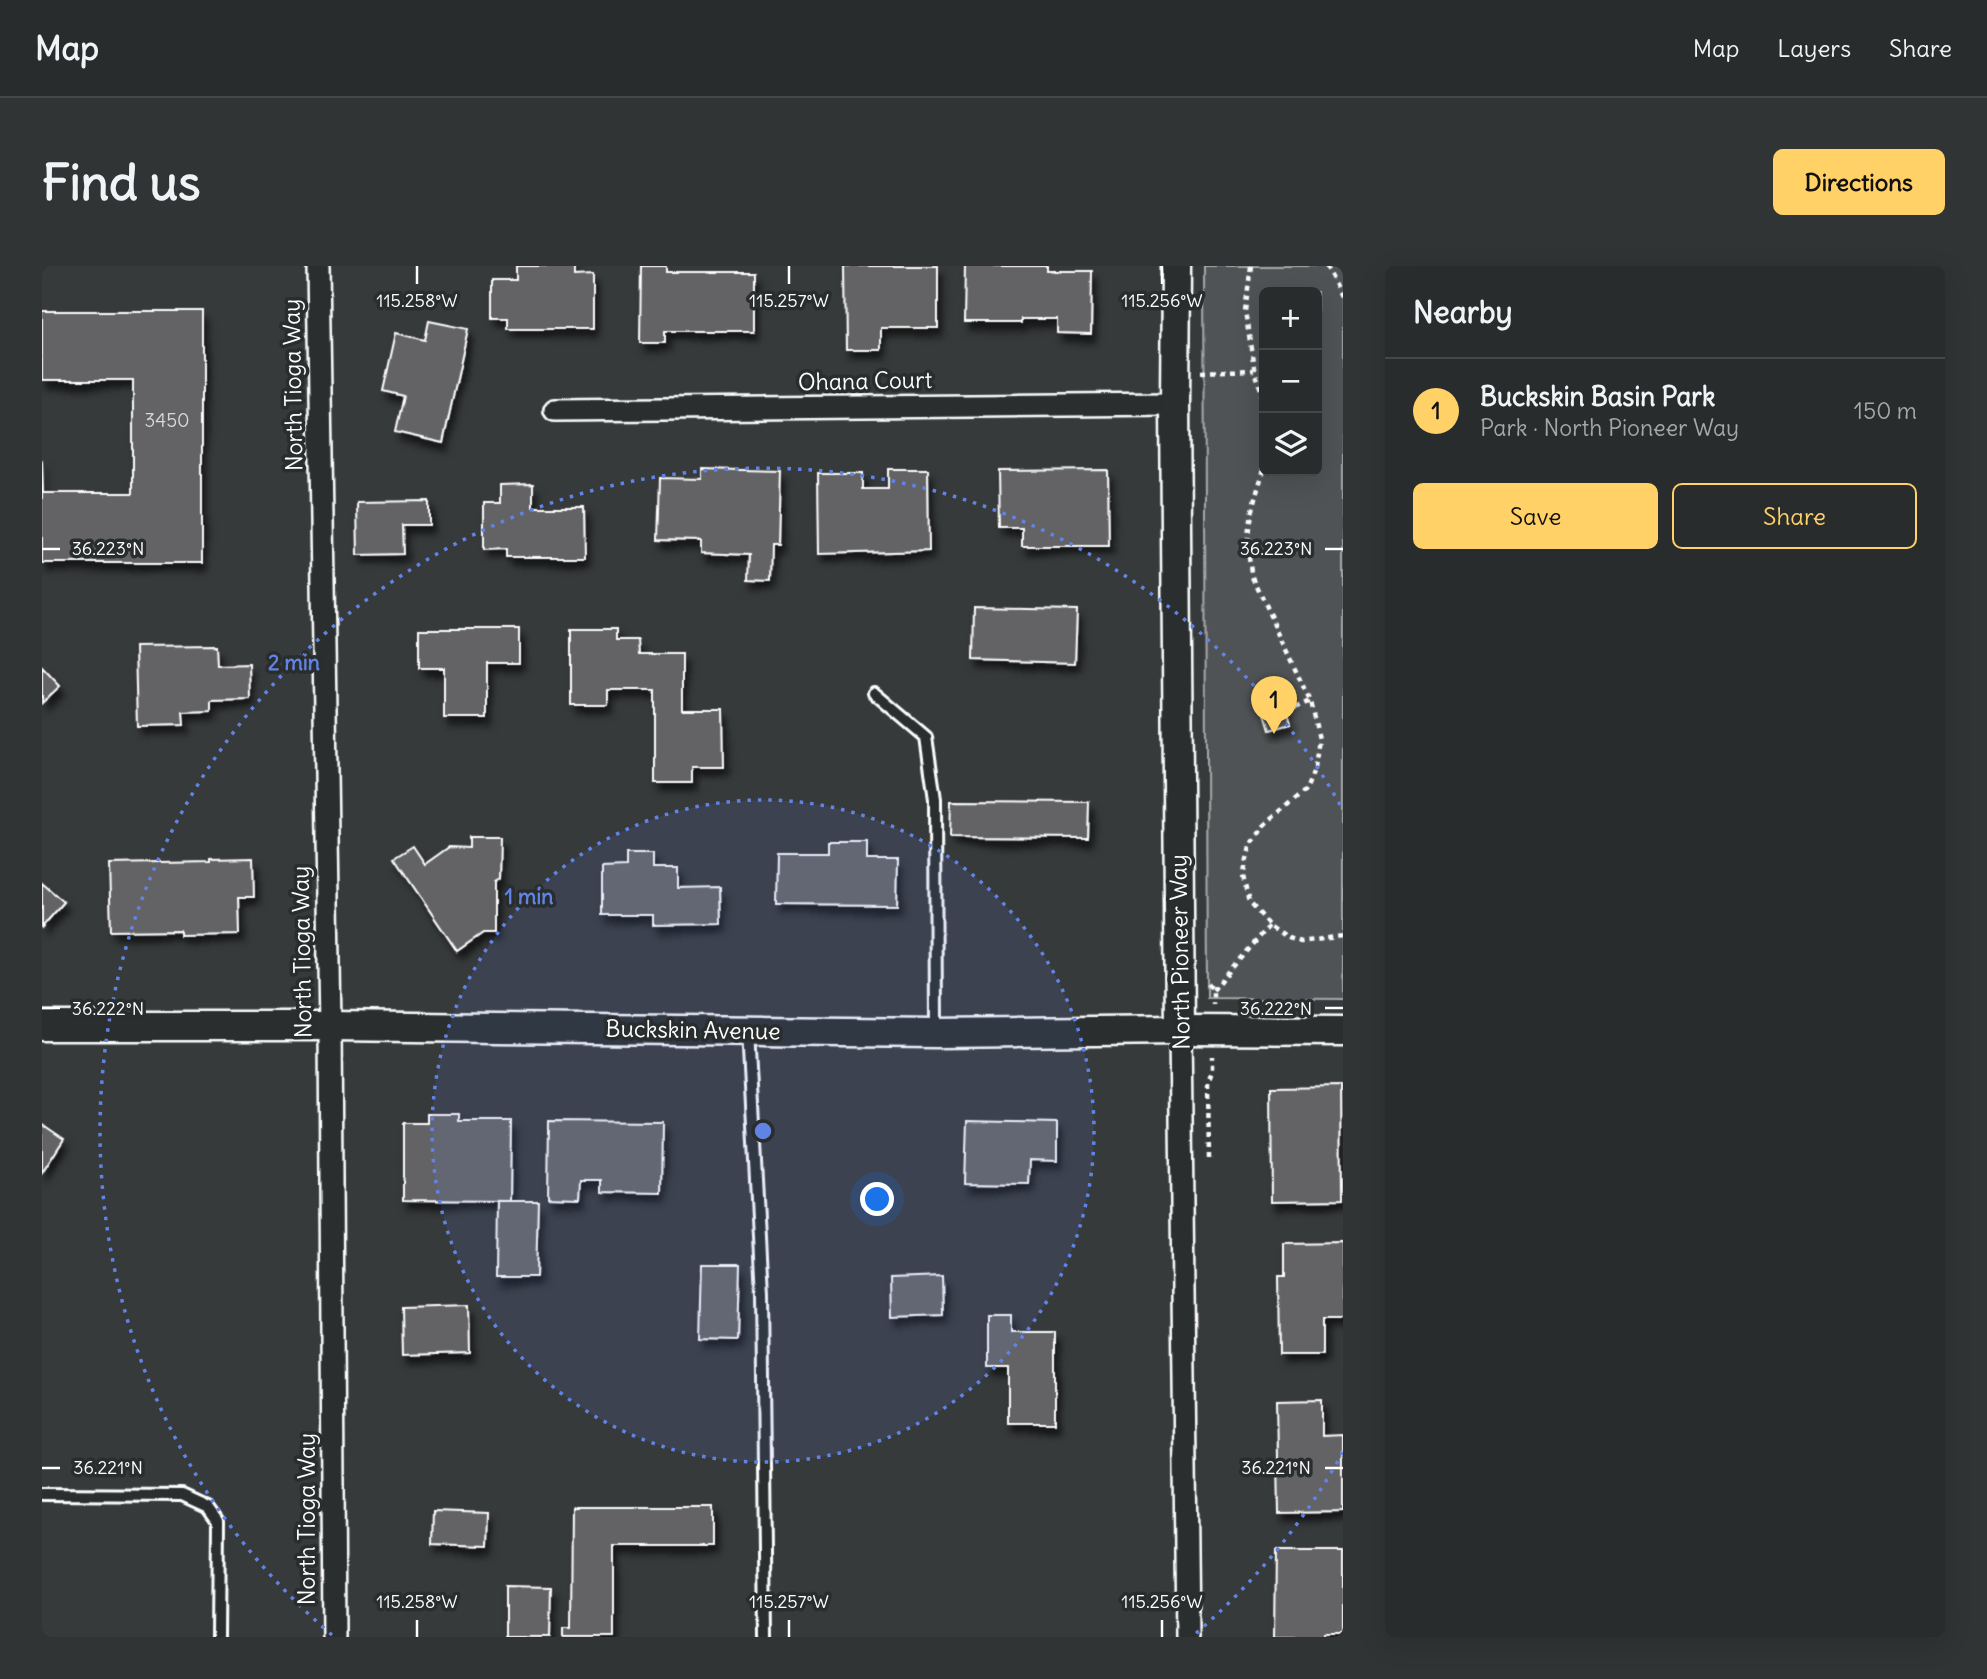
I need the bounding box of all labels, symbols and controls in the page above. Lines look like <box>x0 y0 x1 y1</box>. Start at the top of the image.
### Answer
text: Map <box>35 27 99 69</box>
text: Map <box>1693 33 1739 63</box>
text: Layers <box>1777 33 1851 63</box>
text: Share <box>1889 33 1952 63</box>
button: Directions <box>1773 149 1945 215</box>
text: Find us <box>42 152 200 213</box>
map controls <box>1259 287 1322 476</box>
button: + <box>1259 287 1322 350</box>
text: 115.258°W <box>376 289 458 312</box>
text: 115.257°W <box>749 289 829 312</box>
text: 115.256°W <box>1121 289 1203 312</box>
text: Nearby <box>1413 293 1513 331</box>
street label: North Tioga Way <box>276 299 309 471</box>
button: − <box>1259 350 1322 413</box>
street label: Ohana Court <box>797 365 933 396</box>
text: Buckskin Basin Park <box>1480 380 1715 413</box>
text: 1 <box>1431 396 1441 425</box>
text: 150 m <box>1854 396 1917 425</box>
house number: 3450 <box>144 408 190 432</box>
button: layers <box>1259 413 1322 476</box>
text: Park · North Pioneer Way <box>1480 413 1739 442</box>
button: Save <box>1413 483 1658 549</box>
button: Share <box>1672 483 1917 549</box>
text: 36.223°N <box>72 537 144 560</box>
text: 36.223°N <box>1240 537 1312 560</box>
text: 2 min <box>268 649 320 676</box>
pin: 1 <box>1251 676 1297 734</box>
street label: North Pioneer Way <box>1163 854 1196 1050</box>
street label: North Tioga Way <box>285 866 318 1038</box>
text: 1 min <box>505 883 553 910</box>
text: 36.222°N <box>72 997 144 1020</box>
text: 36.222°N <box>1240 997 1312 1020</box>
street label: Buckskin Avenue <box>605 1013 781 1046</box>
centre of rings <box>751 1119 775 1143</box>
your location <box>860 1182 894 1216</box>
street label: North Tioga Way <box>292 1433 321 1605</box>
text: 36.221°N <box>73 1456 143 1479</box>
text: 36.221°N <box>1241 1456 1311 1479</box>
text: 115.258°W <box>376 1590 458 1613</box>
text: 115.257°W <box>749 1590 829 1613</box>
text: 115.256°W <box>1121 1590 1203 1613</box>

